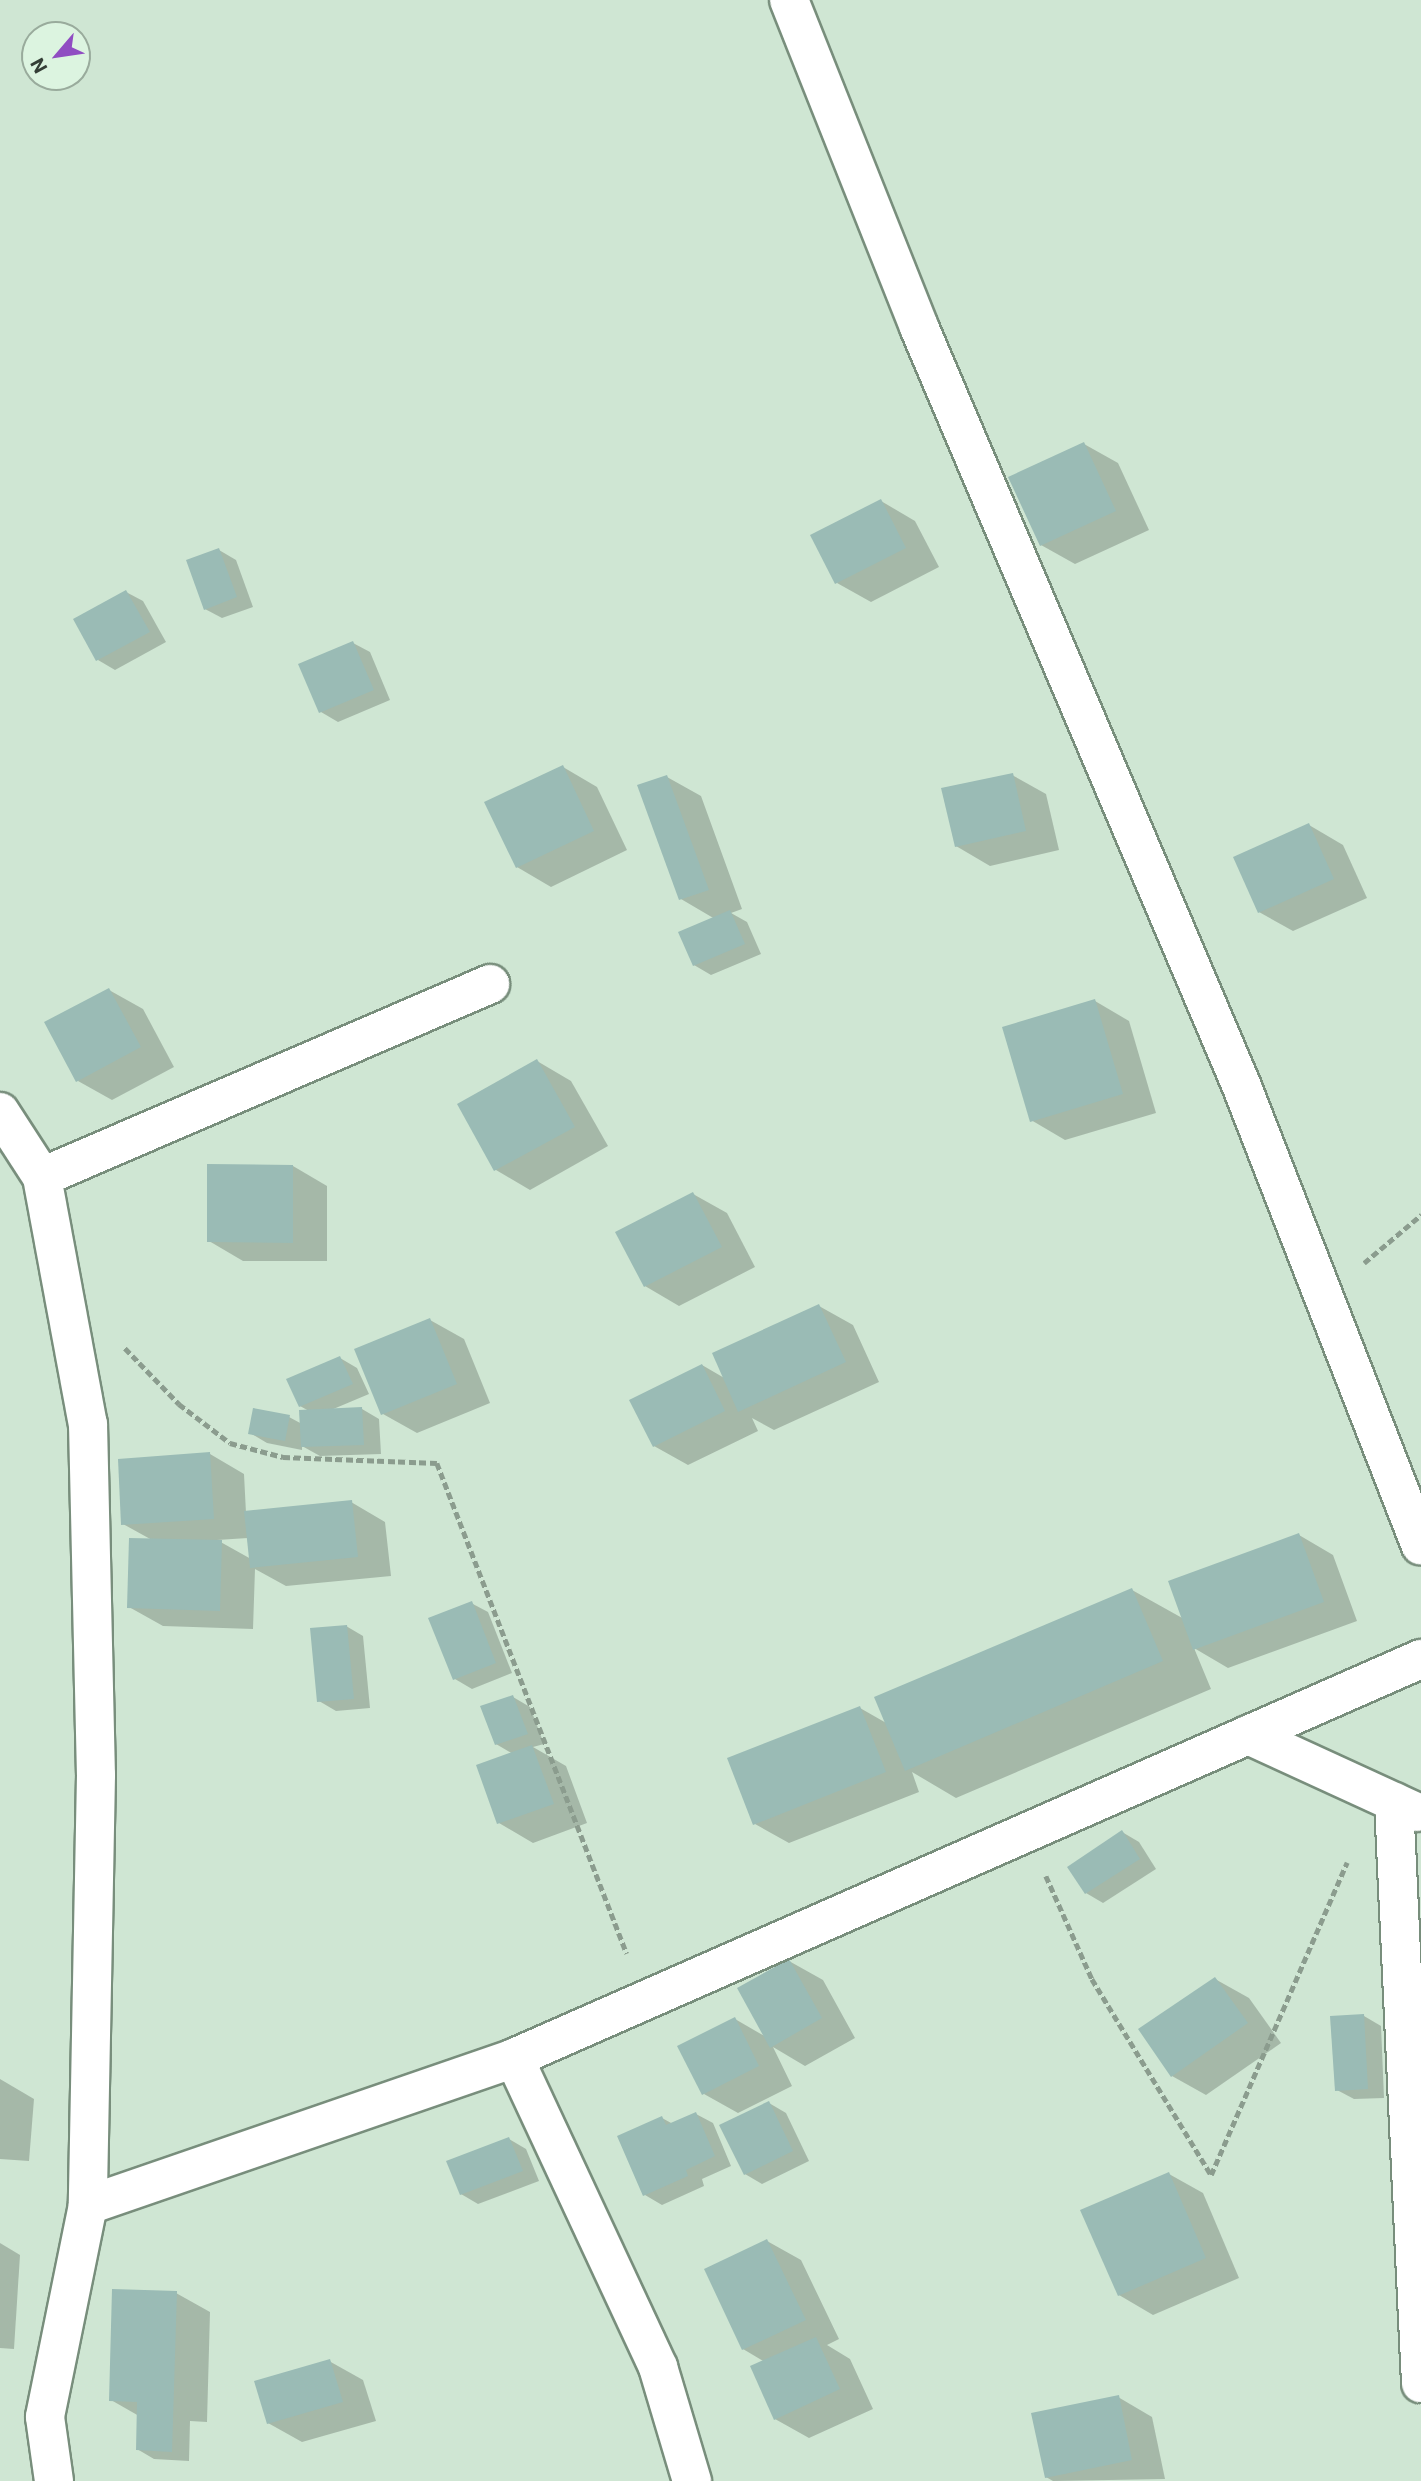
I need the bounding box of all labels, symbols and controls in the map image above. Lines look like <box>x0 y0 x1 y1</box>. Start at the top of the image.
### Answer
north arrow <box>21 21 91 91</box>
text: N <box>26 54 52 77</box>

